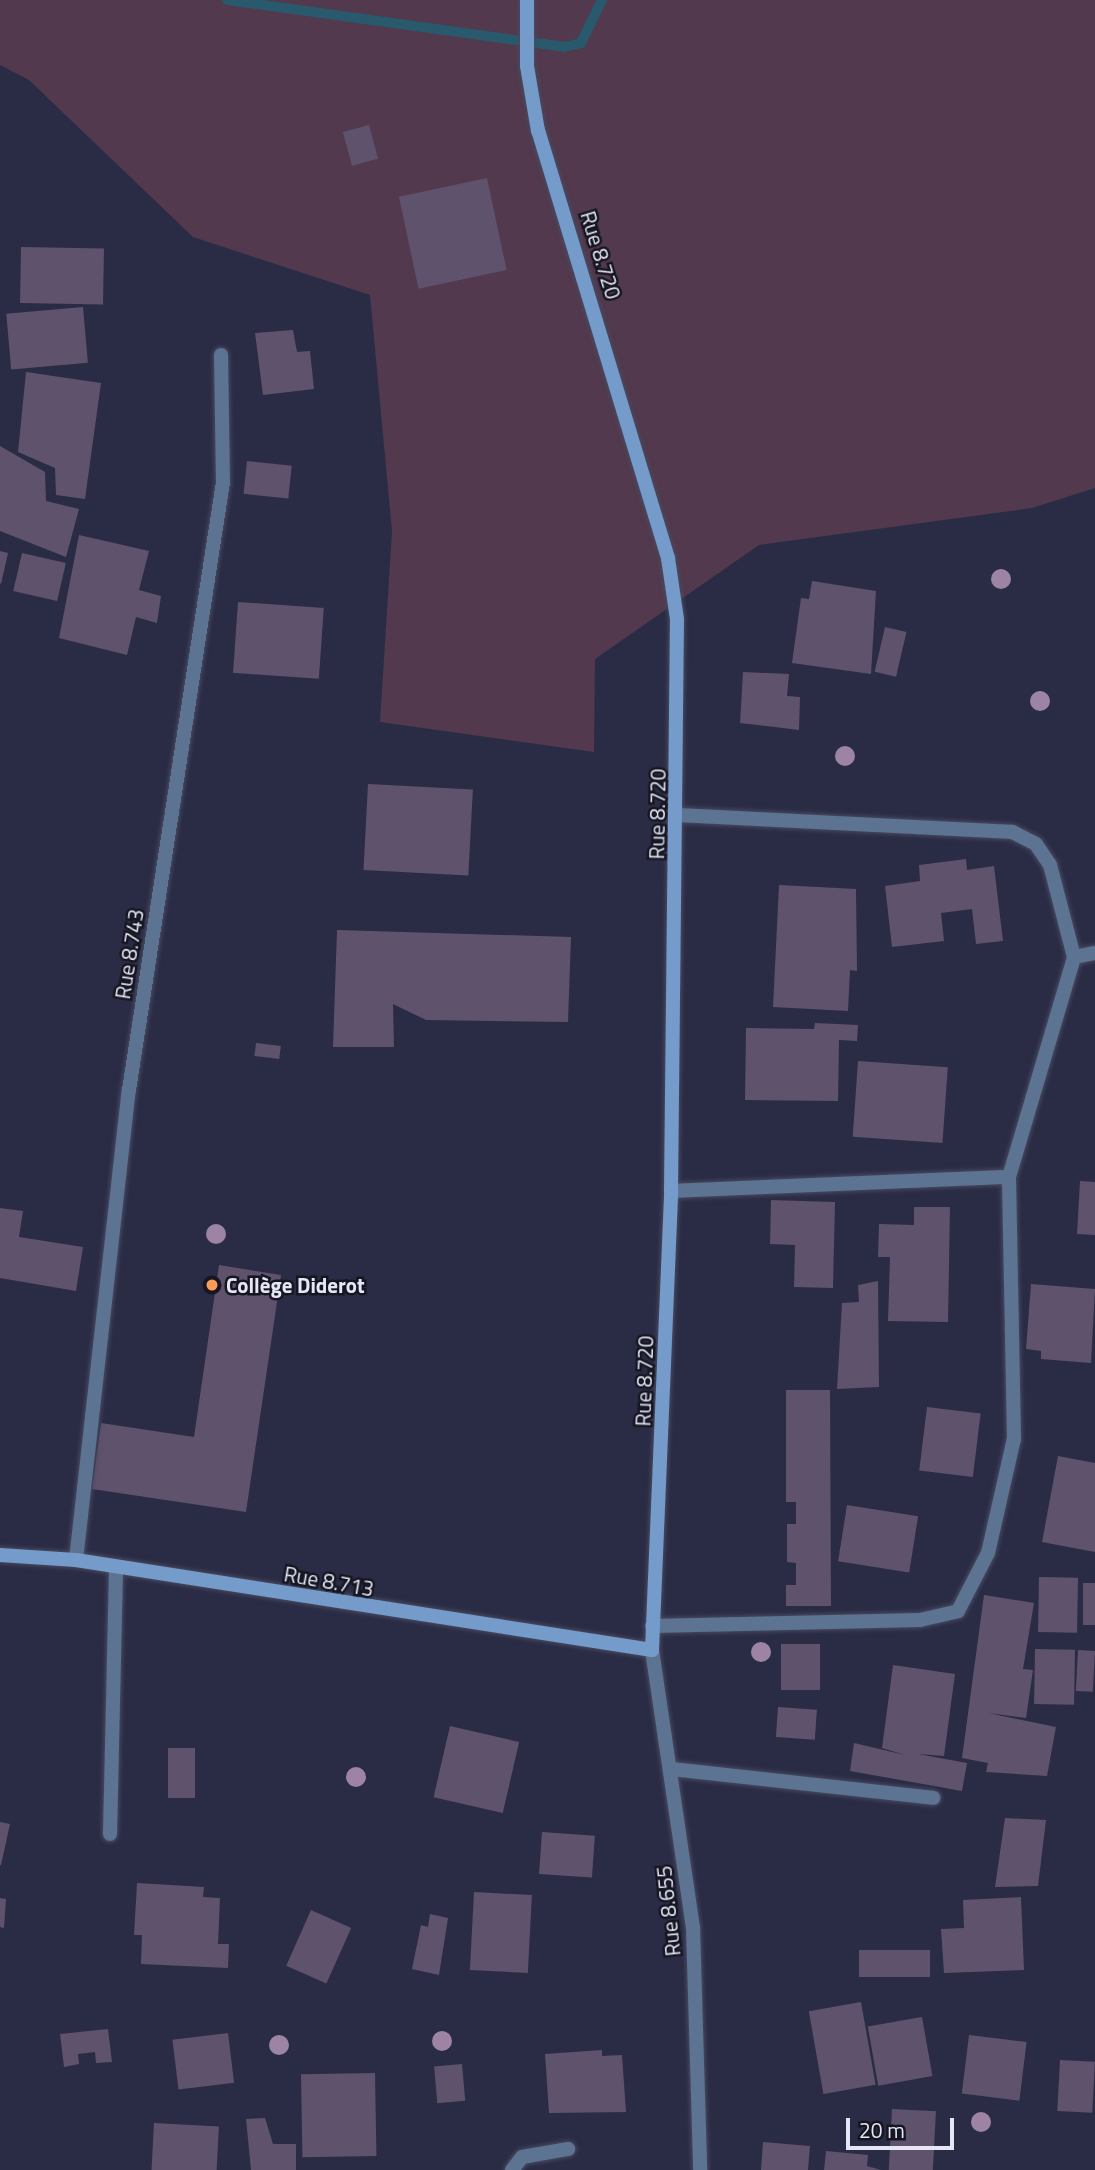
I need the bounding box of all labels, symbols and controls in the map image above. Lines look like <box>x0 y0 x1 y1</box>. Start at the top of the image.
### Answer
street label: Rue 8.720 <box>576 208 626 302</box>
street label: Rue 8.720 <box>644 768 670 860</box>
street label: Rue 8.743 <box>109 907 149 1001</box>
place label: Collège Diderot <box>226 1272 365 1298</box>
marker: Collège Diderot <box>204 1277 220 1293</box>
street label: Rue 8.720 <box>630 1335 658 1427</box>
street label: Rue 8.713 <box>282 1561 376 1601</box>
street label: Rue 8.655 <box>651 1865 685 1957</box>
scale bar <box>850 2104 958 2148</box>
text: 20 m <box>859 2114 905 2146</box>

